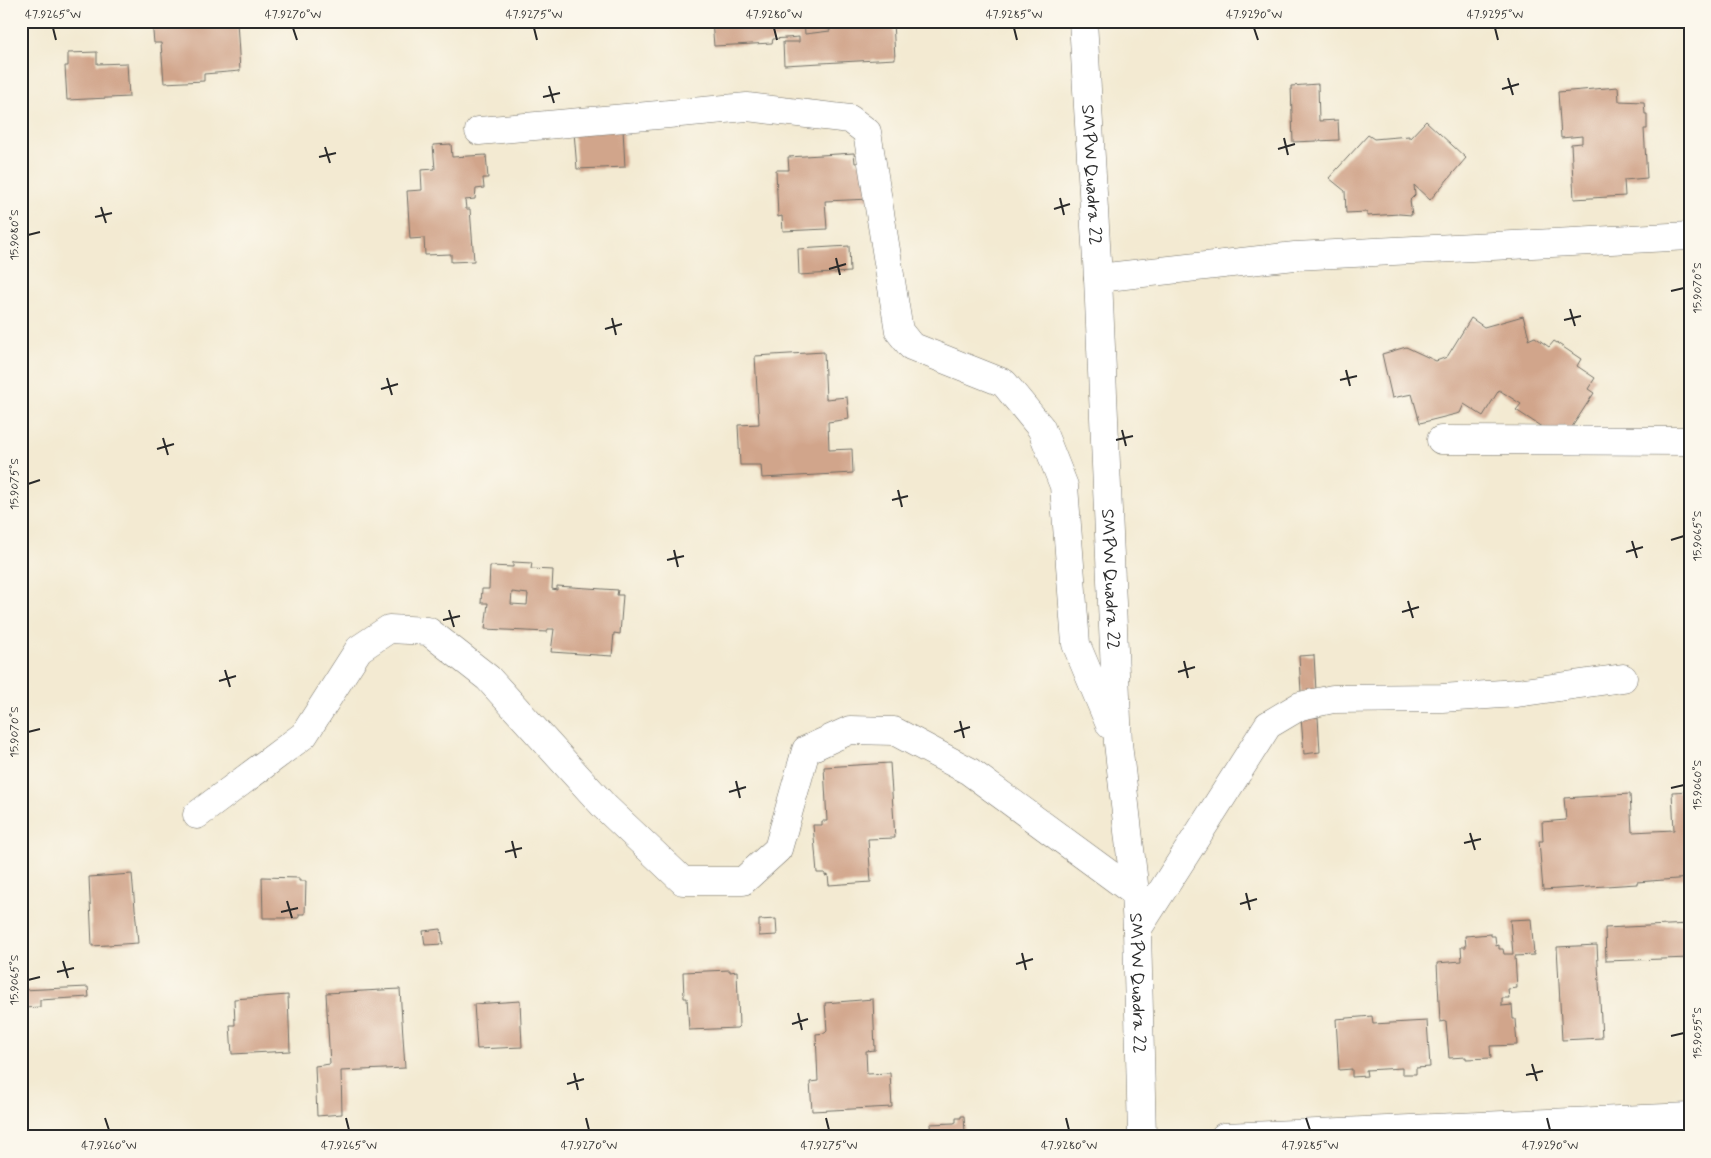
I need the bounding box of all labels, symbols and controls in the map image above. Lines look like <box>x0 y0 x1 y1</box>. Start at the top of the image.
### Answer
text: 47.9265°W <box>25 7 81 23</box>
text: 47.9270°W <box>265 7 321 23</box>
text: 47.9275°W <box>506 7 563 23</box>
text: 47.9280°W <box>746 7 802 23</box>
text: 47.9285°W <box>986 7 1042 23</box>
text: 47.9290°W <box>1226 7 1282 23</box>
text: 47.9295°W <box>1467 7 1523 23</box>
street label: SMPW Quadra 22 <box>1075 104 1107 246</box>
text: 15.9080°S <box>7 209 23 261</box>
text: 15.9070°S <box>1690 262 1706 314</box>
text: 15.9075°S <box>7 458 23 510</box>
street label: SMPW Quadra 22 <box>1095 508 1125 650</box>
text: 15.9065°S <box>1690 510 1706 561</box>
text: 15.9070°S <box>7 706 23 758</box>
text: 15.9060°S <box>1690 759 1706 810</box>
street label: SMPW Quadra 22 <box>1123 912 1151 1054</box>
text: 15.9065°S <box>7 954 23 1005</box>
text: 15.9055°S <box>1690 1007 1706 1059</box>
text: 47.9260°W <box>81 1138 137 1154</box>
text: 47.9265°W <box>321 1138 377 1154</box>
text: 47.9270°W <box>561 1138 617 1154</box>
text: 47.9275°W <box>801 1138 858 1154</box>
text: 47.9280°W <box>1041 1138 1097 1154</box>
text: 47.9285°W <box>1282 1138 1338 1154</box>
text: 47.9290°W <box>1522 1138 1578 1154</box>

